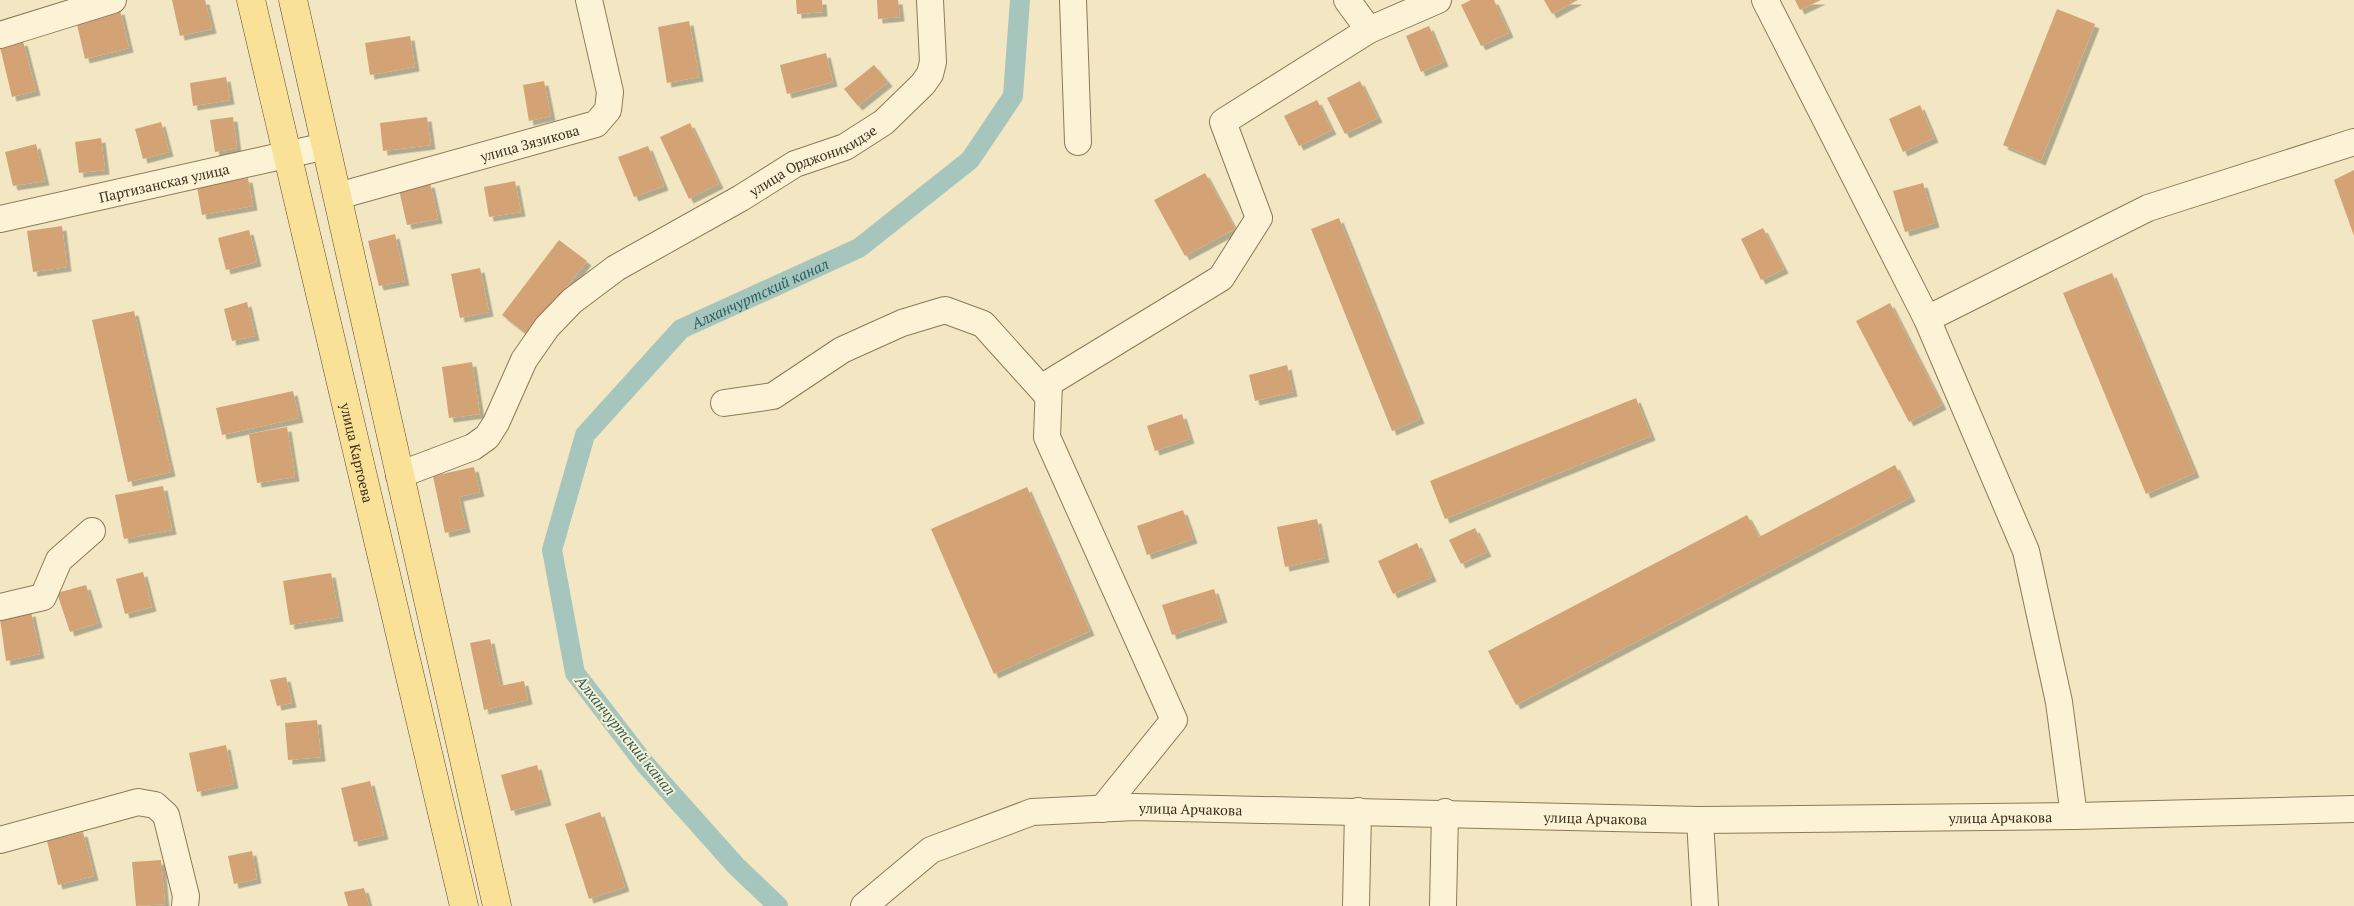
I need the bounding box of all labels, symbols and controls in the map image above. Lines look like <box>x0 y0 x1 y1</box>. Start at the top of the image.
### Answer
street label: улица Зязикова <box>477 120 581 166</box>
street label: улица Орджоникидзе <box>745 120 880 201</box>
street label: Партизанская улица <box>97 158 231 206</box>
water label: Алханчуртский канал <box>687 253 832 333</box>
street label: улица Картоева <box>336 400 378 505</box>
water label: Алханчуртский канал <box>571 670 681 799</box>
street label: улица Арчакова <box>1138 798 1243 819</box>
street label: улица Арчакова <box>1543 807 1648 828</box>
street label: улица Арчакова <box>1948 807 2052 827</box>

